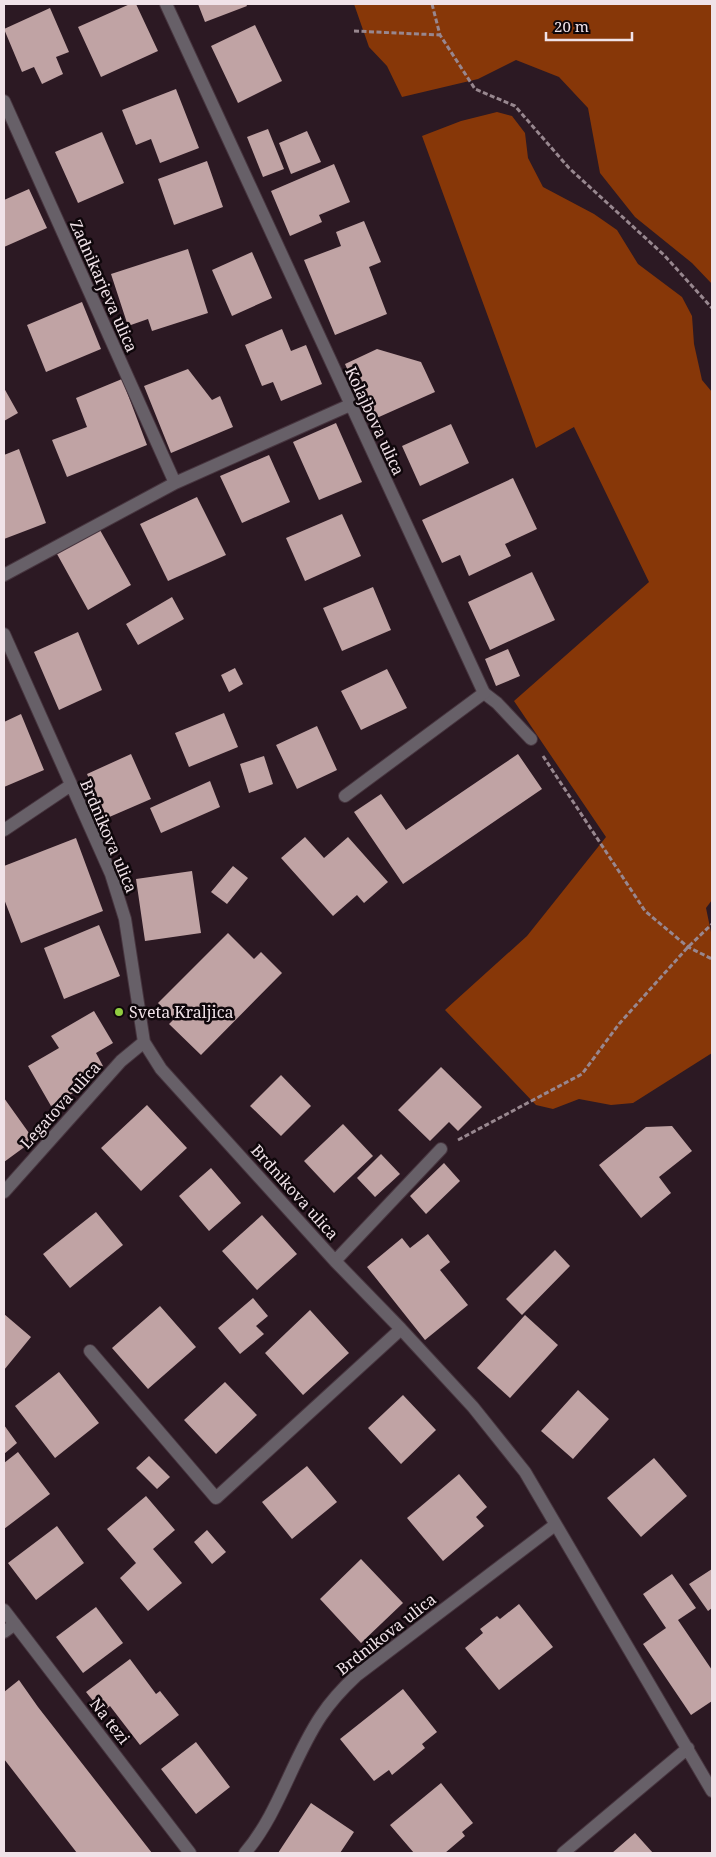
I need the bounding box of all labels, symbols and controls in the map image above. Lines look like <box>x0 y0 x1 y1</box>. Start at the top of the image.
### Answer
scale bar <box>546 10 632 42</box>
text: 20 m <box>554 16 589 36</box>
street label: Zadnikarjeva ulica <box>65 216 143 356</box>
street label: Kolajbova ulica <box>340 363 410 479</box>
street label: Brdnikova ulica <box>75 776 143 896</box>
place label: Sveta Kraljica <box>129 1001 234 1023</box>
marker: Sveta Kraljica <box>113 1006 125 1018</box>
street label: Legatova ulica <box>15 1057 105 1153</box>
street label: Brdnikova ulica <box>246 1140 344 1244</box>
street label: Brdnikova ulica <box>332 1588 440 1680</box>
street label: Na tezi <box>85 1693 135 1749</box>

